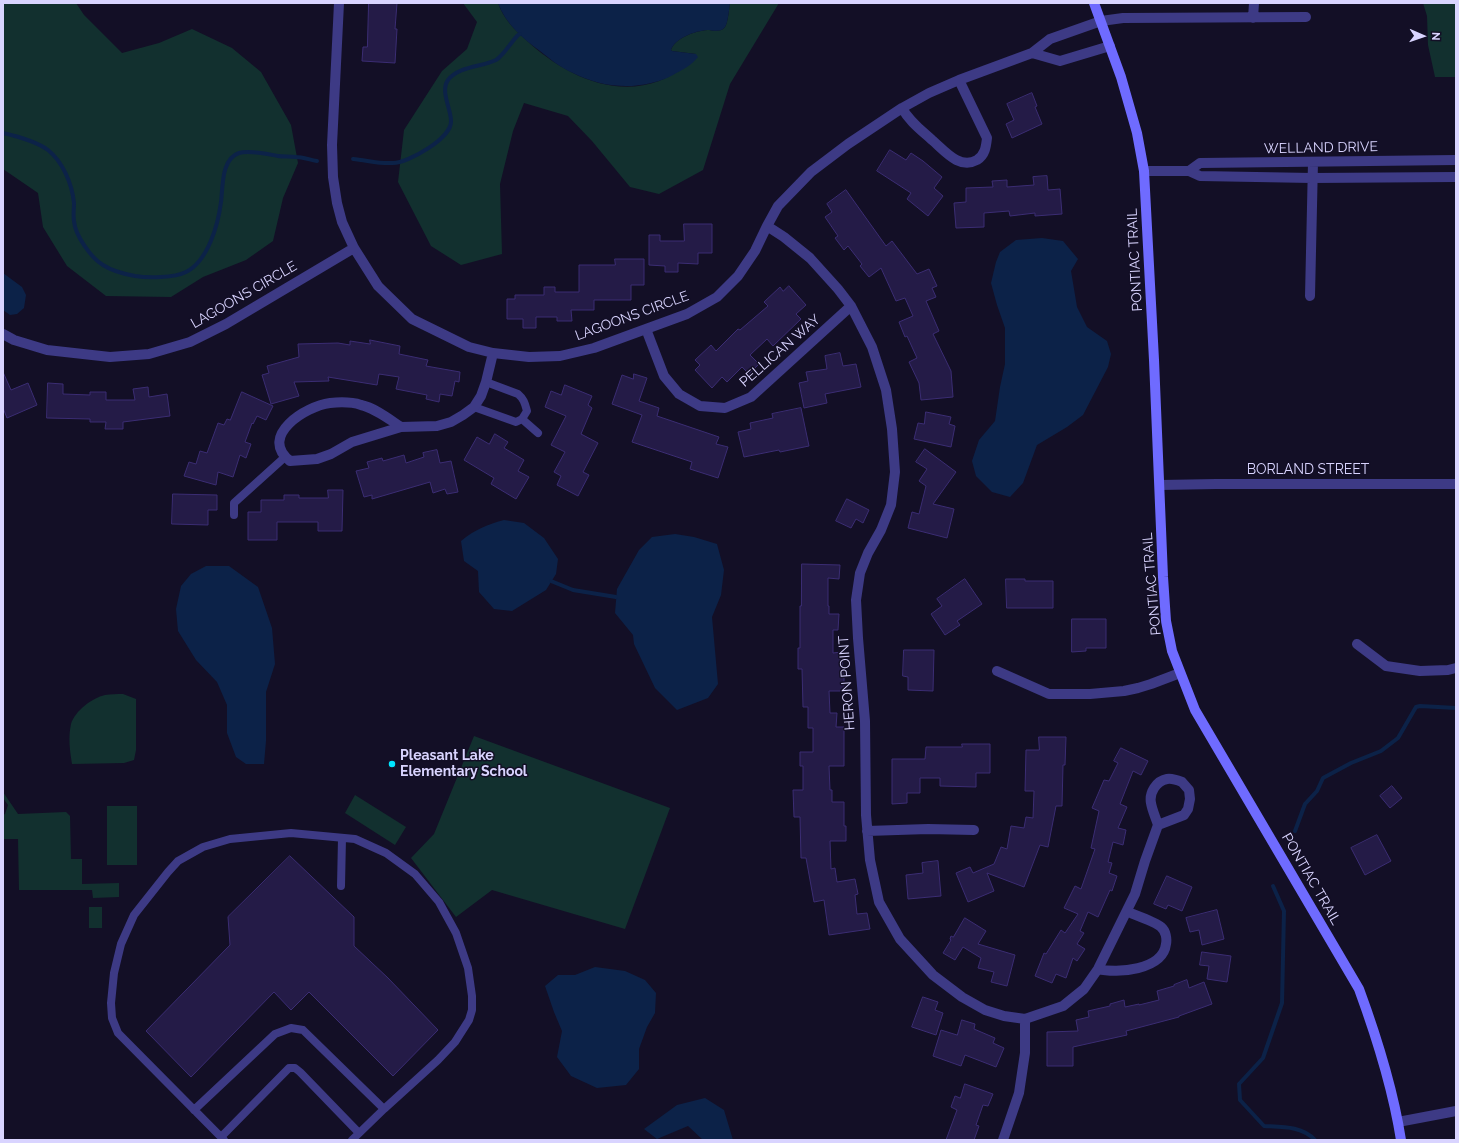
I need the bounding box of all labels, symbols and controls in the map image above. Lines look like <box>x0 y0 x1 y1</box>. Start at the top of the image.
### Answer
north arrow <box>1403 16 1443 56</box>
text: N <box>1429 32 1442 41</box>
street label: WELLAND DRIVE <box>1264 139 1378 157</box>
street label: PONTIAC TRAIL <box>1124 208 1146 312</box>
street label: LAGOONS CIRCLE <box>188 258 300 332</box>
street label: LAGOONS CIRCLE <box>573 288 691 344</box>
street label: PELLICAN WAY <box>736 311 824 391</box>
street label: BORLAND STREET <box>1247 462 1369 478</box>
street label: PONTIAC TRAIL <box>1139 532 1165 636</box>
street label: HERON POINT <box>835 635 859 731</box>
place label: Pleasant Lake Elementary School <box>400 748 527 780</box>
marker: Pleasant Lake Elementary School <box>387 759 397 769</box>
street label: PONTIAC TRAIL <box>1278 830 1344 928</box>

